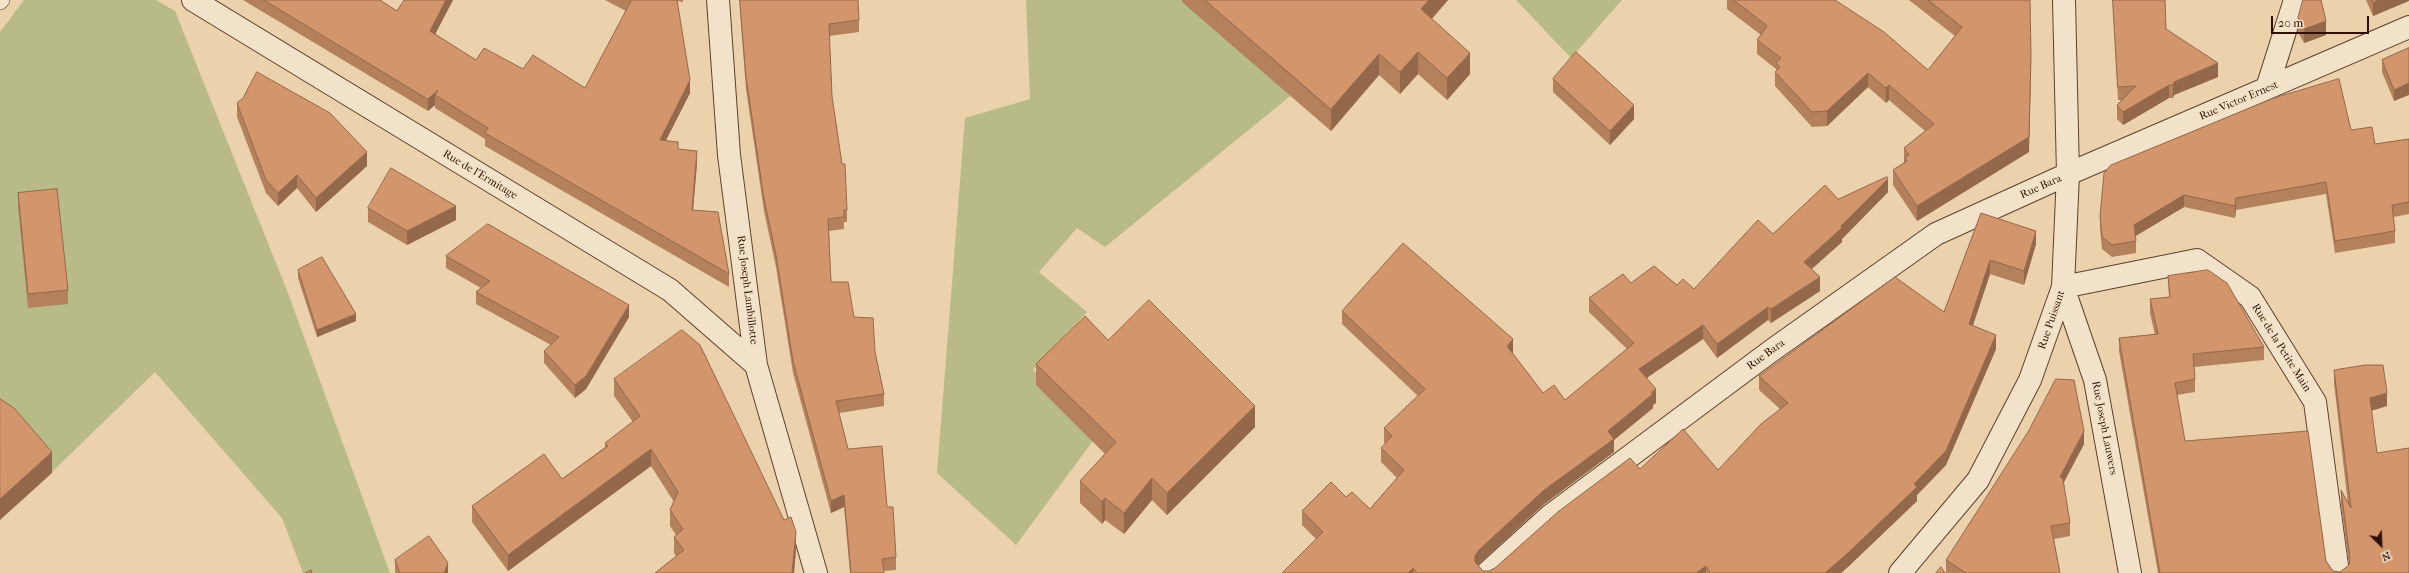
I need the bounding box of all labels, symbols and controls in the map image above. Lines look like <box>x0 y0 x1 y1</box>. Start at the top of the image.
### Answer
scale bar <box>2273 8 2371 34</box>
text: 20 m <box>2278 16 2303 30</box>
street label: Rue Victor Ernest <box>2198 78 2280 124</box>
street label: Rue de l'Ermitage <box>440 147 520 203</box>
street label: Rue Bara <box>2018 172 2064 202</box>
street label: Rue Joseph Lambillotte <box>734 235 760 345</box>
street label: Rue Puissant <box>2036 289 2068 351</box>
street label: Rue de la Petite Main <box>2249 301 2313 395</box>
street label: Rue Bara <box>1744 337 1788 373</box>
street label: Rue Joseph Lauwers <box>2088 380 2120 476</box>
north arrow <box>2361 525 2401 565</box>
text: N <box>2380 549 2393 564</box>

